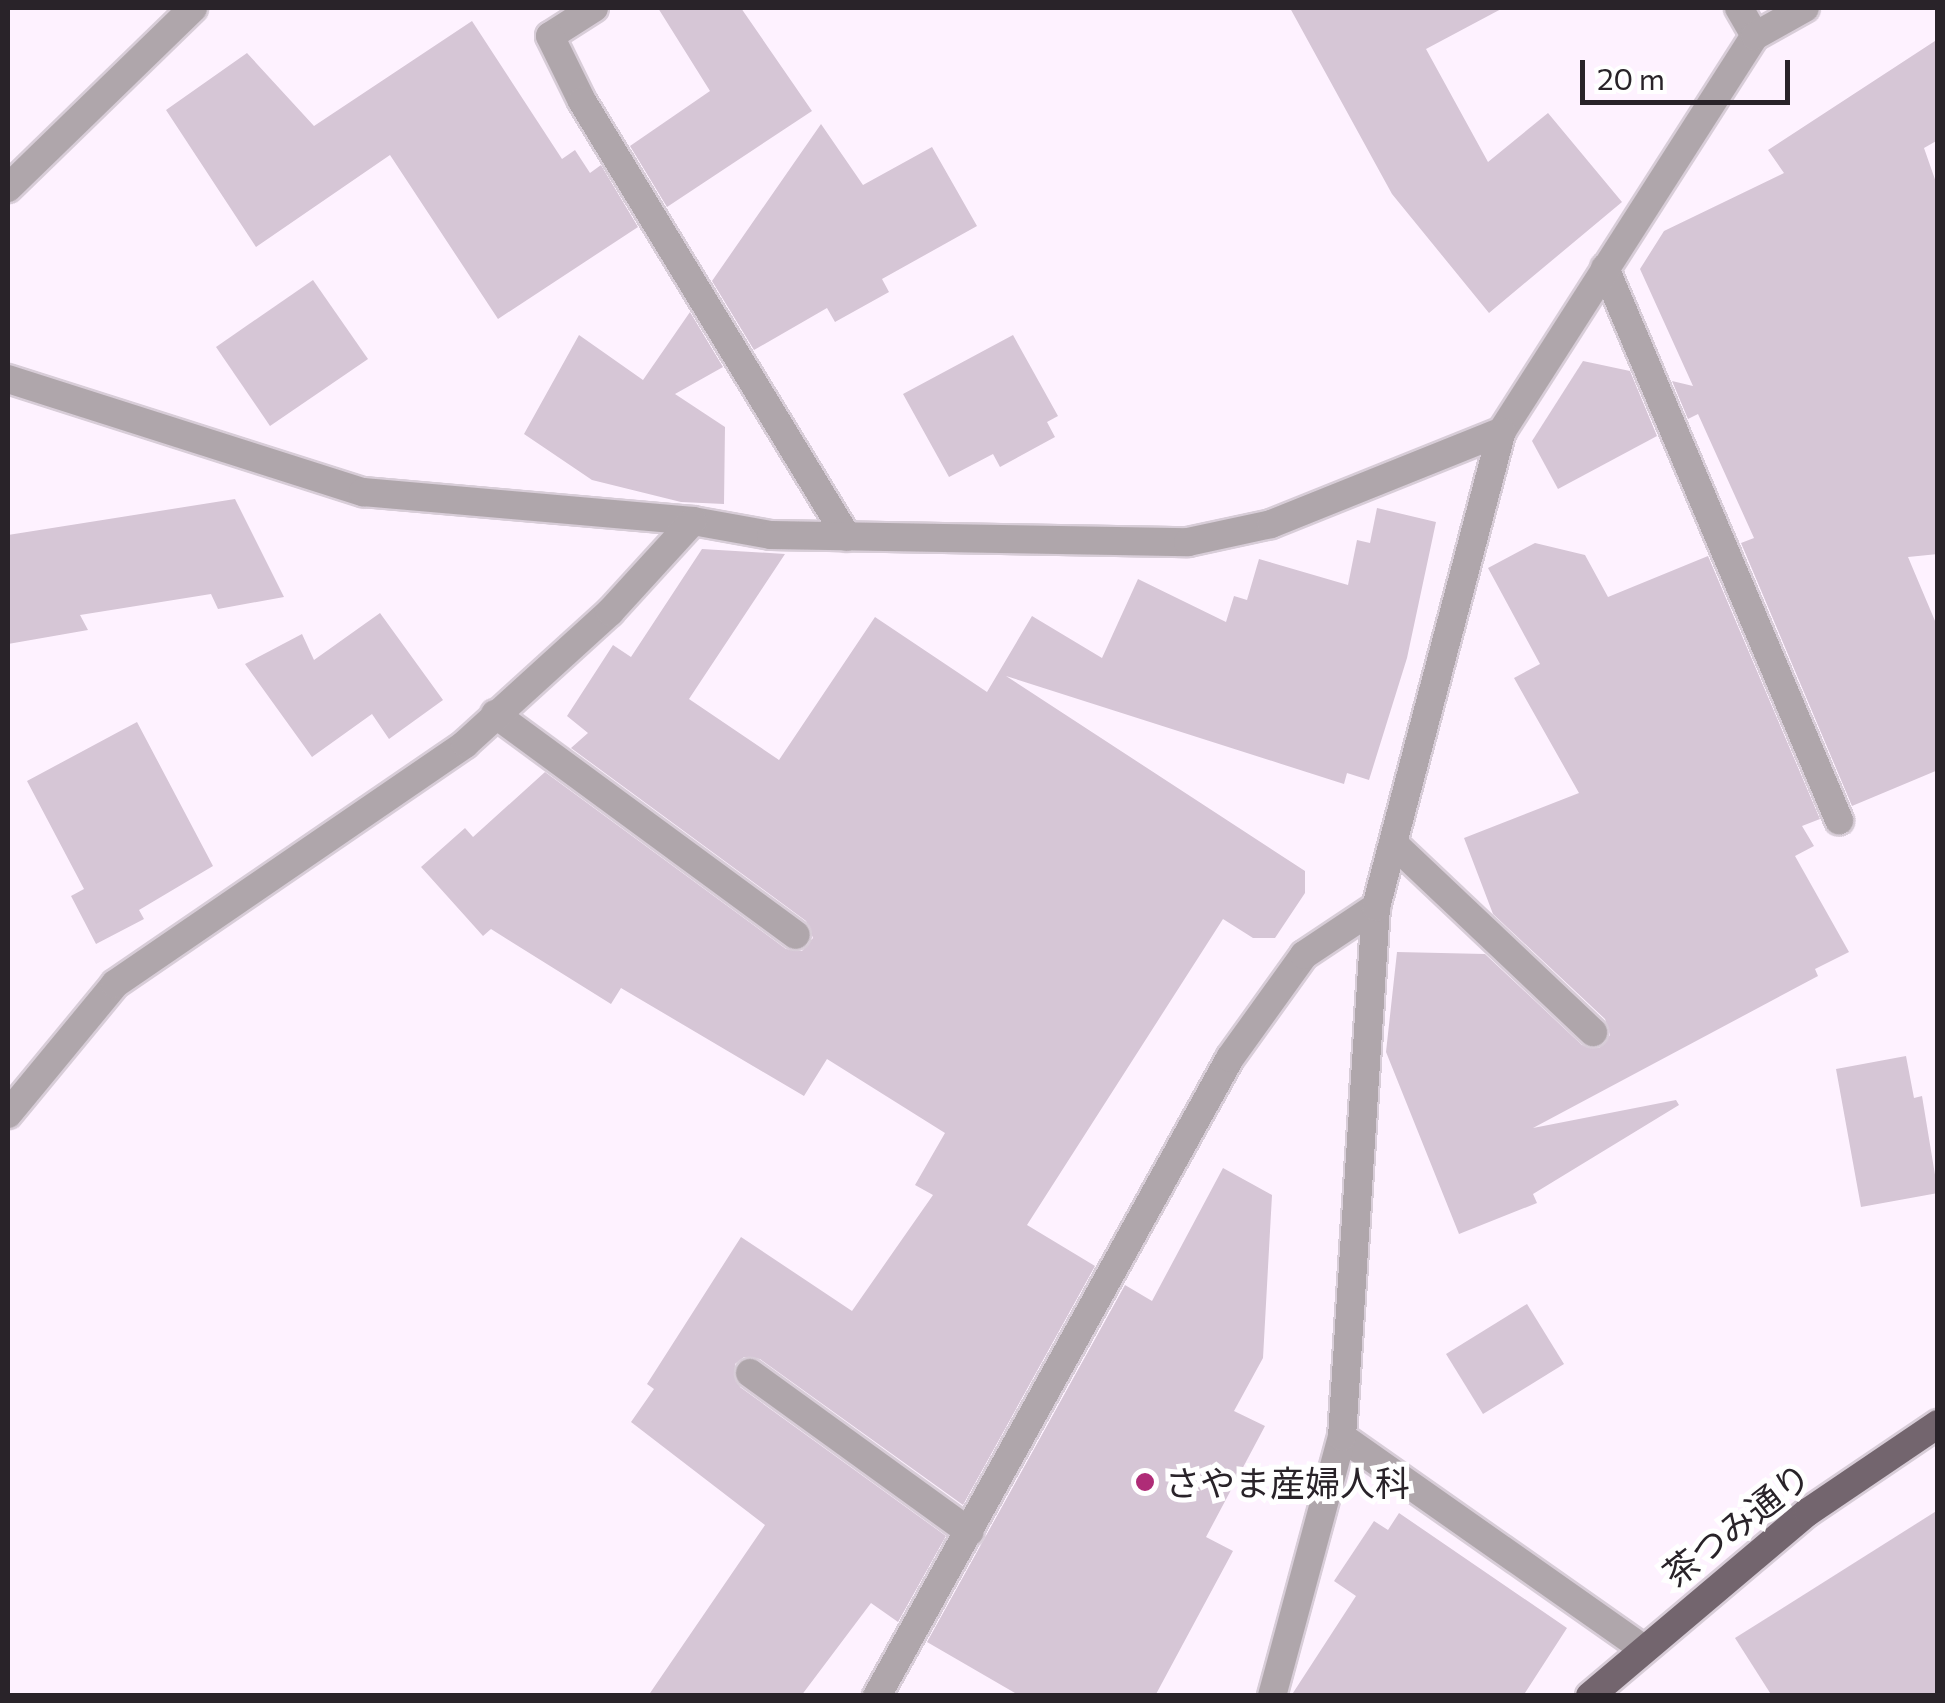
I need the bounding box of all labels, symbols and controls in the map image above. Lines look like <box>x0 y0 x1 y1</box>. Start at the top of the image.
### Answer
scale bar <box>1585 40 1795 102</box>
text: 20 m <box>1597 59 1665 96</box>
street label: 茶つみ通り <box>1654 1454 1818 1594</box>
place label: さやま産婦人科 <box>1165 1461 1410 1503</box>
marker: さやま産婦人科 <box>1134 1471 1156 1493</box>

